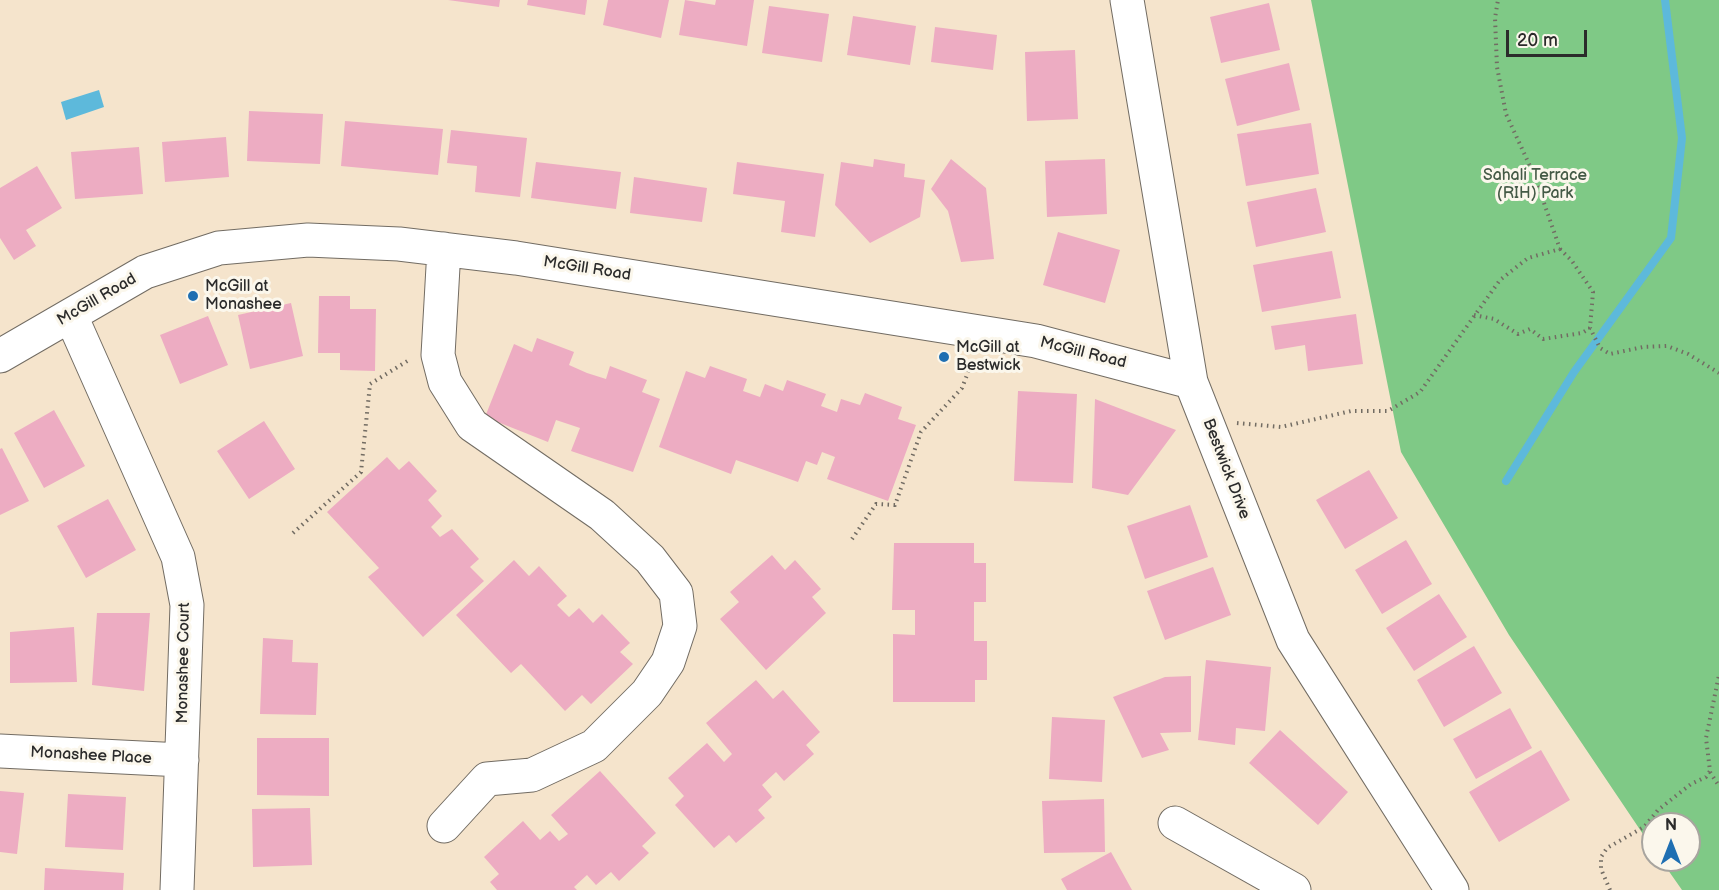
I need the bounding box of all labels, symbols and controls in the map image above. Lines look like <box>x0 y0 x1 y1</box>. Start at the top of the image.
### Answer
scale bar <box>1509 18 1590 56</box>
text: 20 m <box>1517 30 1558 51</box>
park label: Sahali Terrace (RIH) Park <box>1483 166 1587 204</box>
street label: McGill Road <box>542 253 632 285</box>
street label: McGill Road <box>54 270 140 330</box>
place label: McGill at Monashee <box>205 277 282 315</box>
marker: McGill at Monashee <box>186 289 200 303</box>
street label: McGill Road <box>1038 333 1128 373</box>
place label: McGill at Bestwick <box>956 338 1020 376</box>
marker: McGill at Bestwick <box>937 350 951 364</box>
street label: Bestwick Drive <box>1198 416 1254 522</box>
street label: Monashee Court <box>173 602 195 724</box>
street label: Monashee Place <box>30 743 152 769</box>
north arrow <box>1641 812 1701 872</box>
text: N <box>1665 816 1677 835</box>

